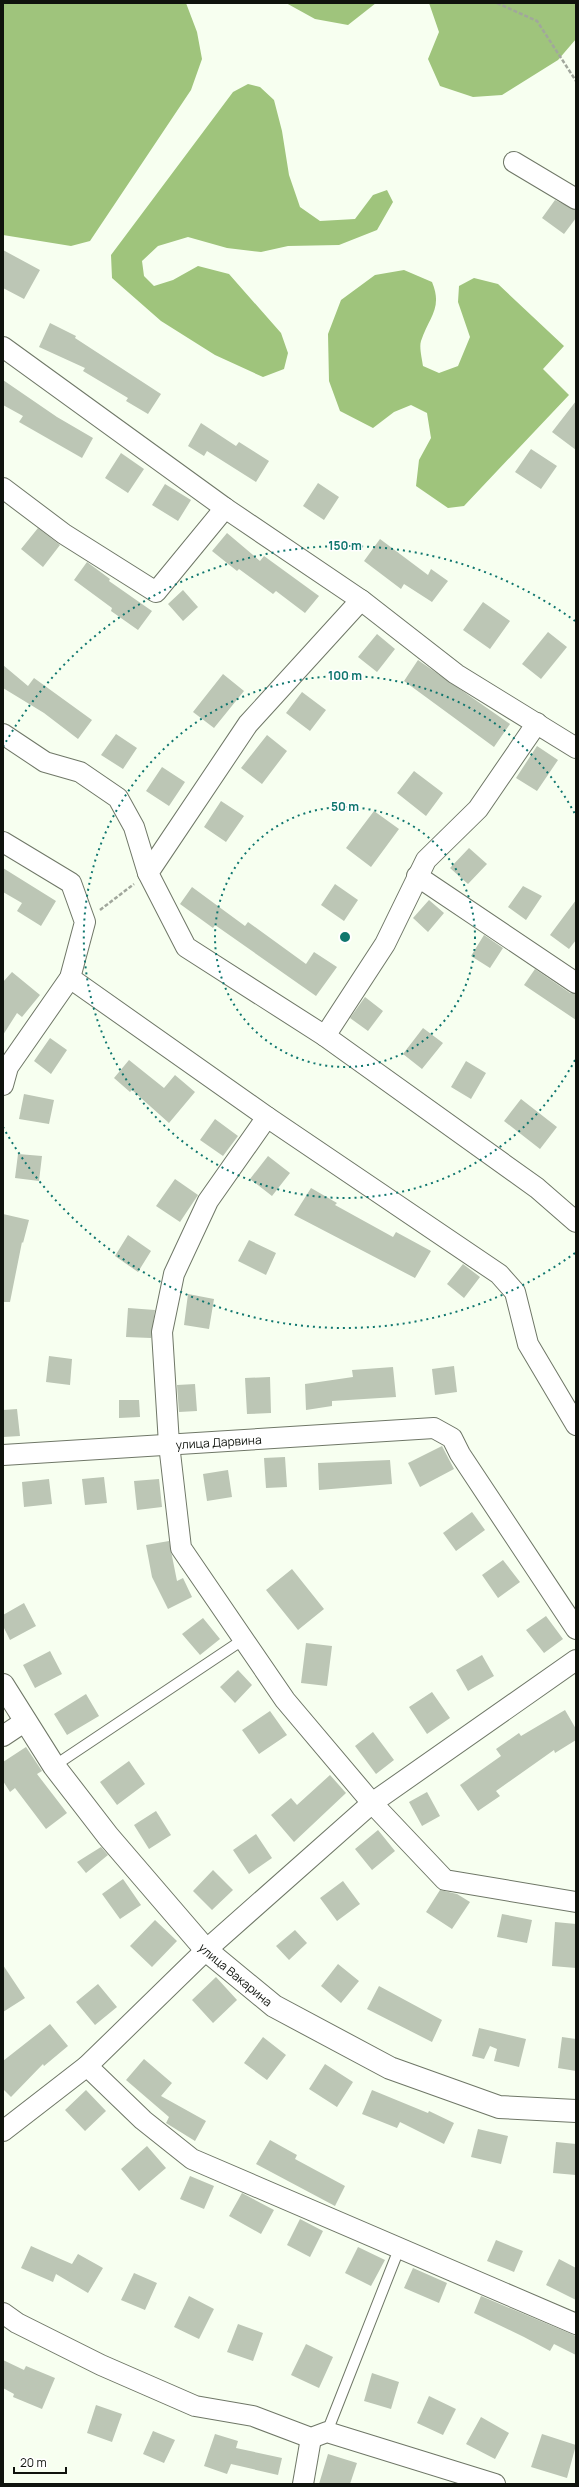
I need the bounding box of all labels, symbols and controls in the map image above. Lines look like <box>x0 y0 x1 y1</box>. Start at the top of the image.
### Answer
text: 150 m <box>328 537 362 554</box>
text: 100 m <box>328 667 362 684</box>
text: 50 m <box>331 798 359 815</box>
centre of rings <box>338 930 352 944</box>
street label: улица Дарвина <box>175 1430 262 1453</box>
street label: улица Вакарина <box>195 1939 276 2010</box>
scale bar <box>14 2449 66 2475</box>
text: 20 m <box>20 2454 47 2471</box>

